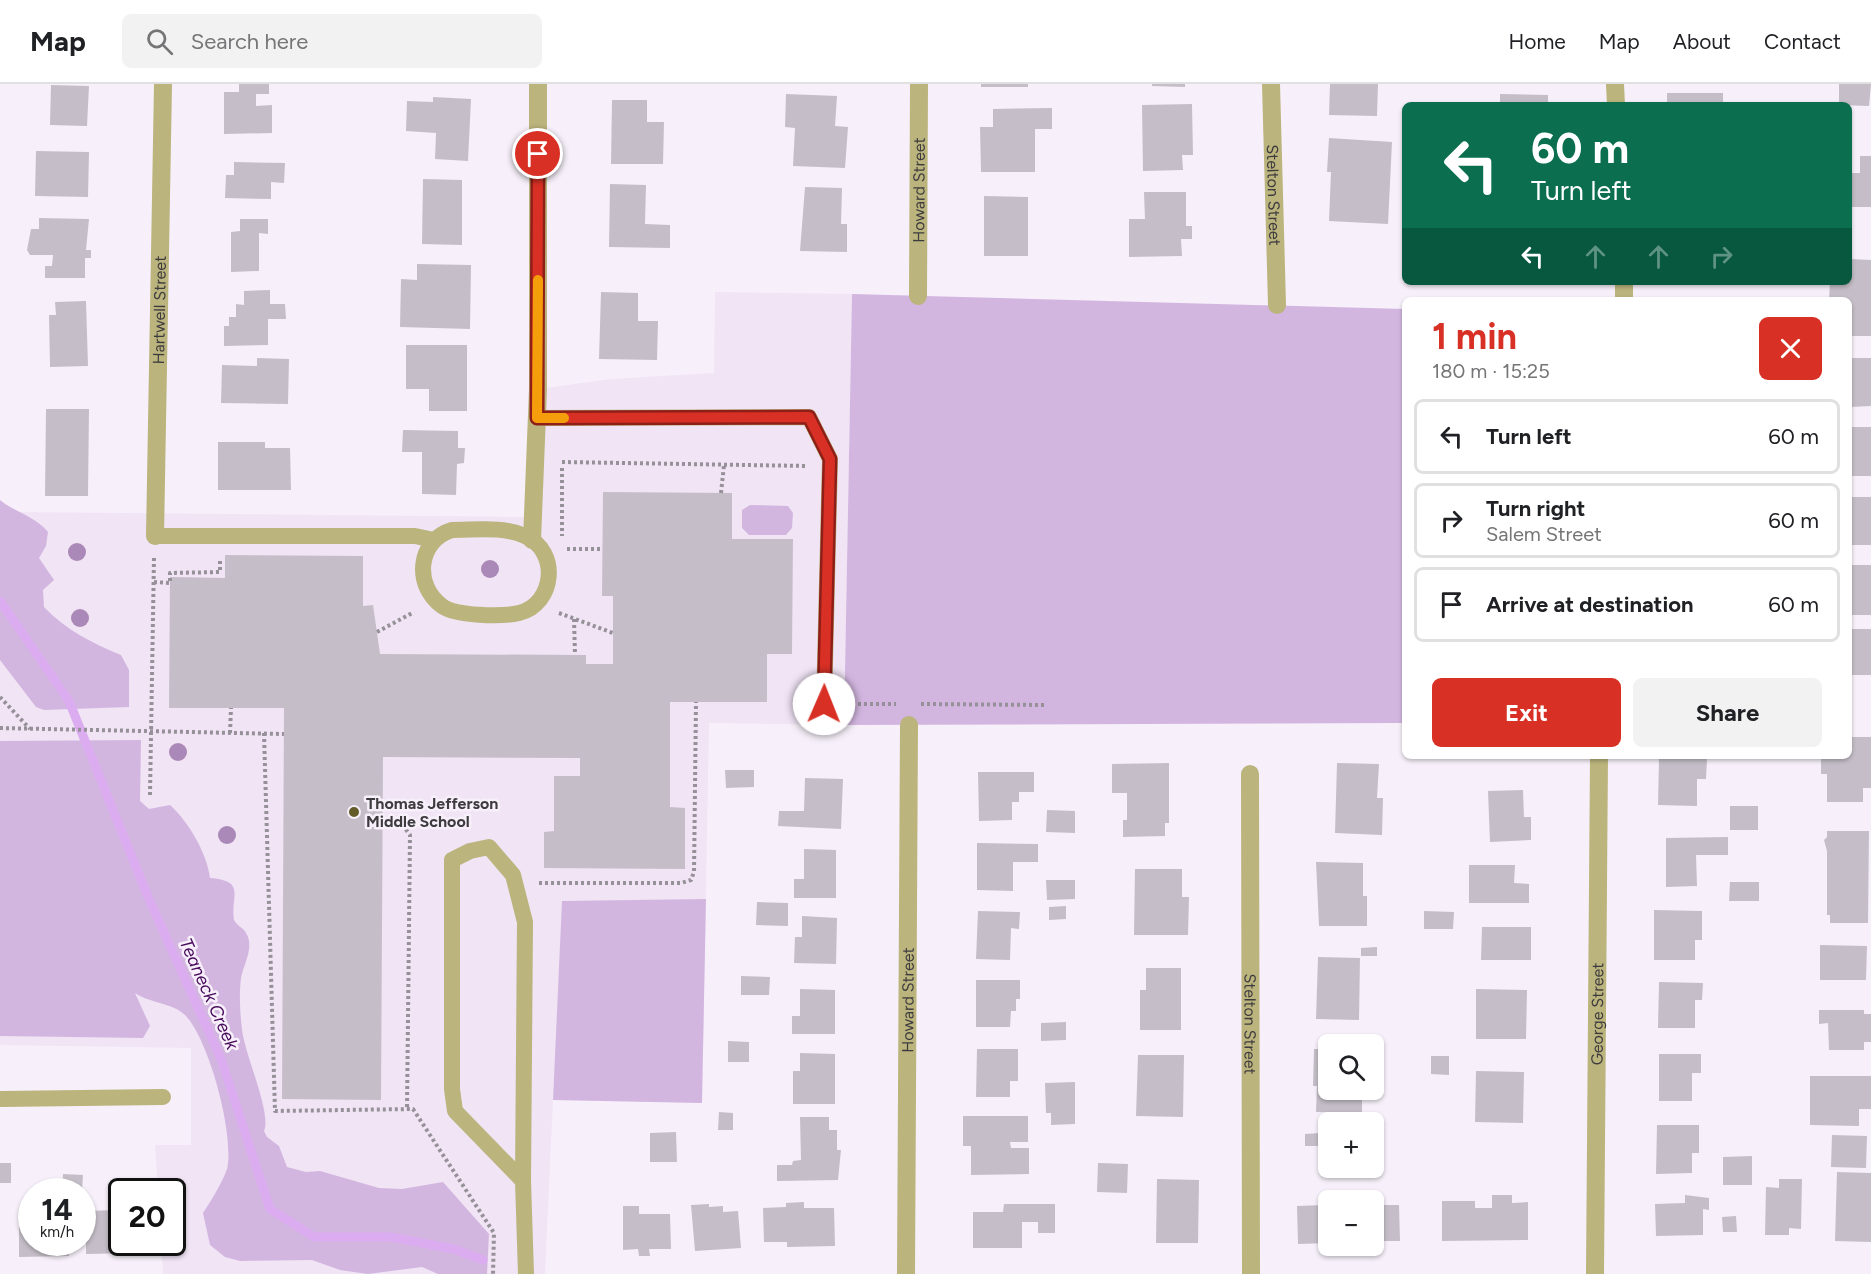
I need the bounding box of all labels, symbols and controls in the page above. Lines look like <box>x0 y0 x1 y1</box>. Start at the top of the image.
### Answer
search box <box>122 14 542 68</box>
text: Map <box>30 24 86 58</box>
icon: search <box>143 25 176 58</box>
text: Search here <box>191 28 308 55</box>
text: Home <box>1509 29 1566 54</box>
text: Map <box>1599 29 1640 54</box>
text: About <box>1673 29 1731 54</box>
text: Contact <box>1764 29 1841 54</box>
text: 60 m <box>1531 123 1629 174</box>
icon: left <box>1432 126 1510 204</box>
pin <box>512 128 563 179</box>
icon: arrive <box>521 137 554 170</box>
street label: Howard Street <box>909 137 929 243</box>
street label: Stelton Street <box>1263 144 1284 246</box>
text: Turn left <box>1531 174 1631 207</box>
icon: left <box>1516 240 1549 273</box>
icon: ahead <box>1579 240 1612 273</box>
icon: ahead <box>1642 240 1675 273</box>
icon: right <box>1705 240 1738 273</box>
street label: Hartwell Street <box>149 256 170 365</box>
text: 1 min <box>1432 315 1517 358</box>
button: close <box>1759 317 1822 380</box>
text: 180 m · 15:25 <box>1432 359 1550 383</box>
icon: left <box>1435 420 1468 453</box>
text: Turn left <box>1486 423 1572 450</box>
text: 60 m <box>1768 423 1819 450</box>
text: Turn right <box>1486 495 1585 522</box>
icon: right <box>1435 504 1468 537</box>
text: 60 m <box>1768 507 1819 534</box>
text: Salem Street <box>1486 522 1602 546</box>
icon: arrive <box>1435 588 1468 621</box>
text: Arrive at destination <box>1486 591 1694 618</box>
text: 60 m <box>1768 591 1819 618</box>
position arrow <box>792 672 856 736</box>
button: Exit <box>1432 678 1621 747</box>
button: Share <box>1633 678 1822 747</box>
place label: Thomas Jefferson Middle School <box>366 794 498 831</box>
marker: Thomas Jefferson Middle School <box>347 805 361 819</box>
water label: Teaneck Creek <box>175 935 244 1054</box>
street label: Howard Street <box>898 947 918 1053</box>
street label: George Street <box>1588 963 1607 1065</box>
street label: Stelton Street <box>1240 973 1260 1075</box>
map controls <box>1318 1034 1384 1256</box>
button: search <box>1318 1034 1384 1100</box>
button: + <box>1318 1112 1384 1178</box>
speed limit sign: 20 <box>108 1178 186 1256</box>
button: − <box>1318 1190 1384 1256</box>
text: 14 <box>41 1191 73 1228</box>
text: km/h <box>40 1223 74 1241</box>

